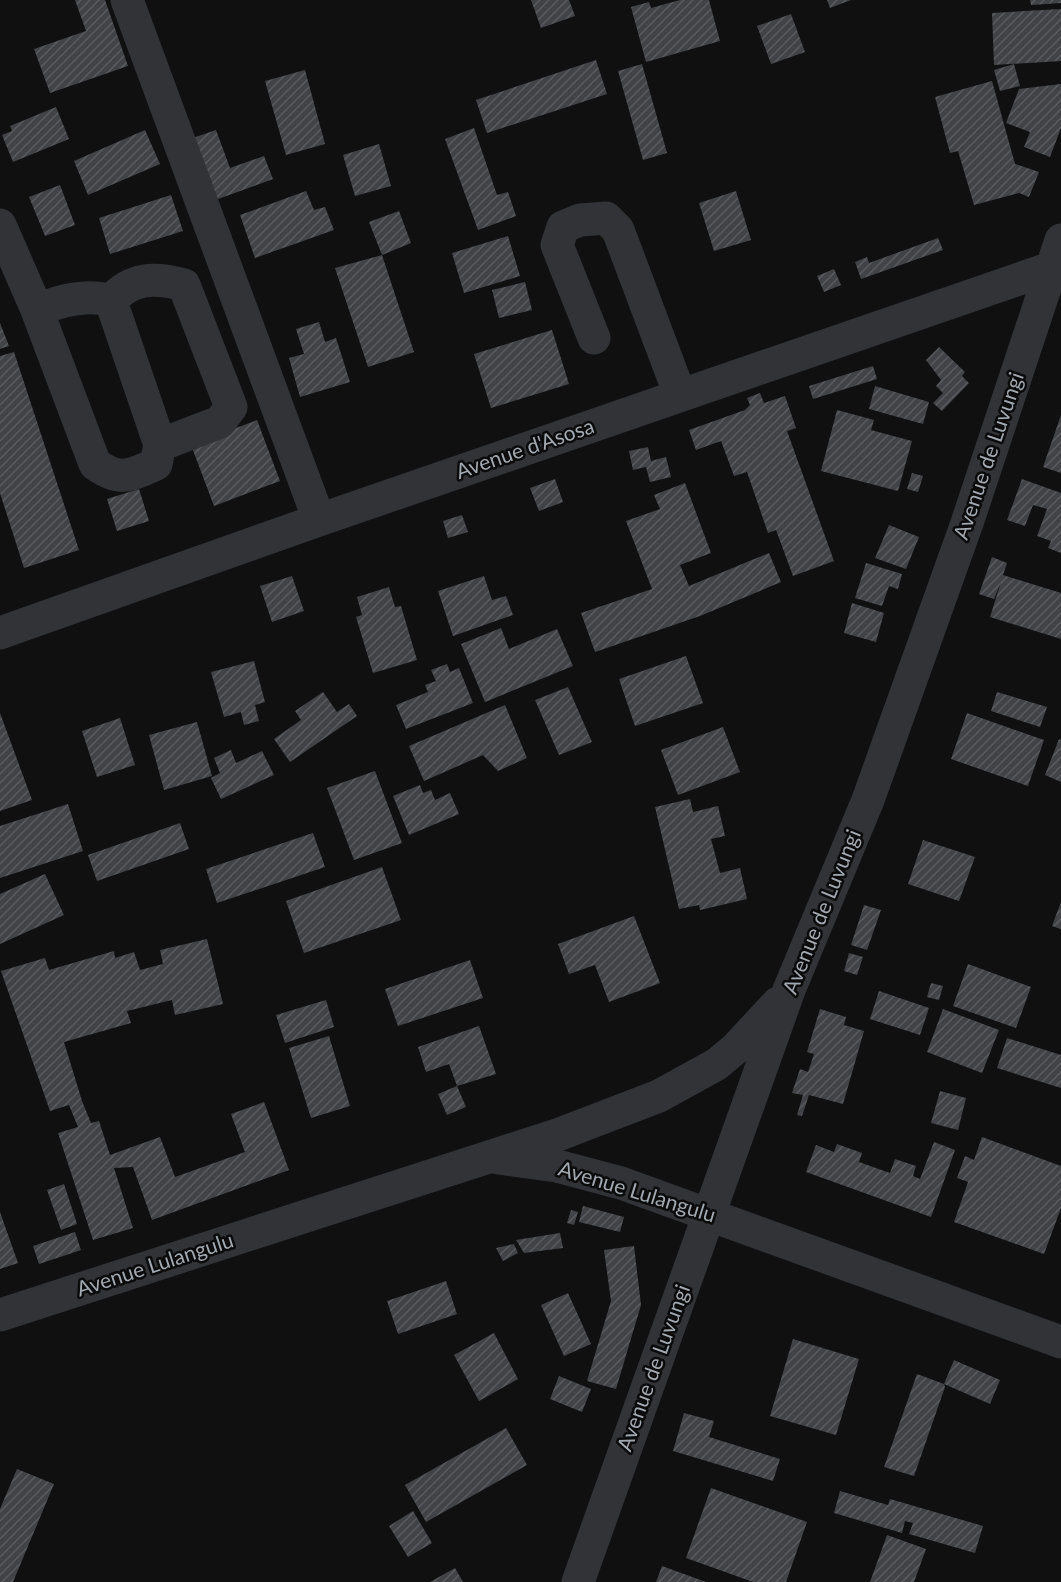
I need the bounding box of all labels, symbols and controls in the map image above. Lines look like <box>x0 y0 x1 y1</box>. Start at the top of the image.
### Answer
street label: Avenue de Luvungi <box>947 369 1028 542</box>
street label: Avenue d'Asosa <box>452 412 597 483</box>
street label: Avenue de Luvungi <box>776 826 865 997</box>
street label: Avenue Lulangulu <box>556 1155 719 1226</box>
street label: Avenue Lulangulu <box>73 1226 236 1301</box>
street label: Avenue de Luvungi <box>611 1281 694 1454</box>

